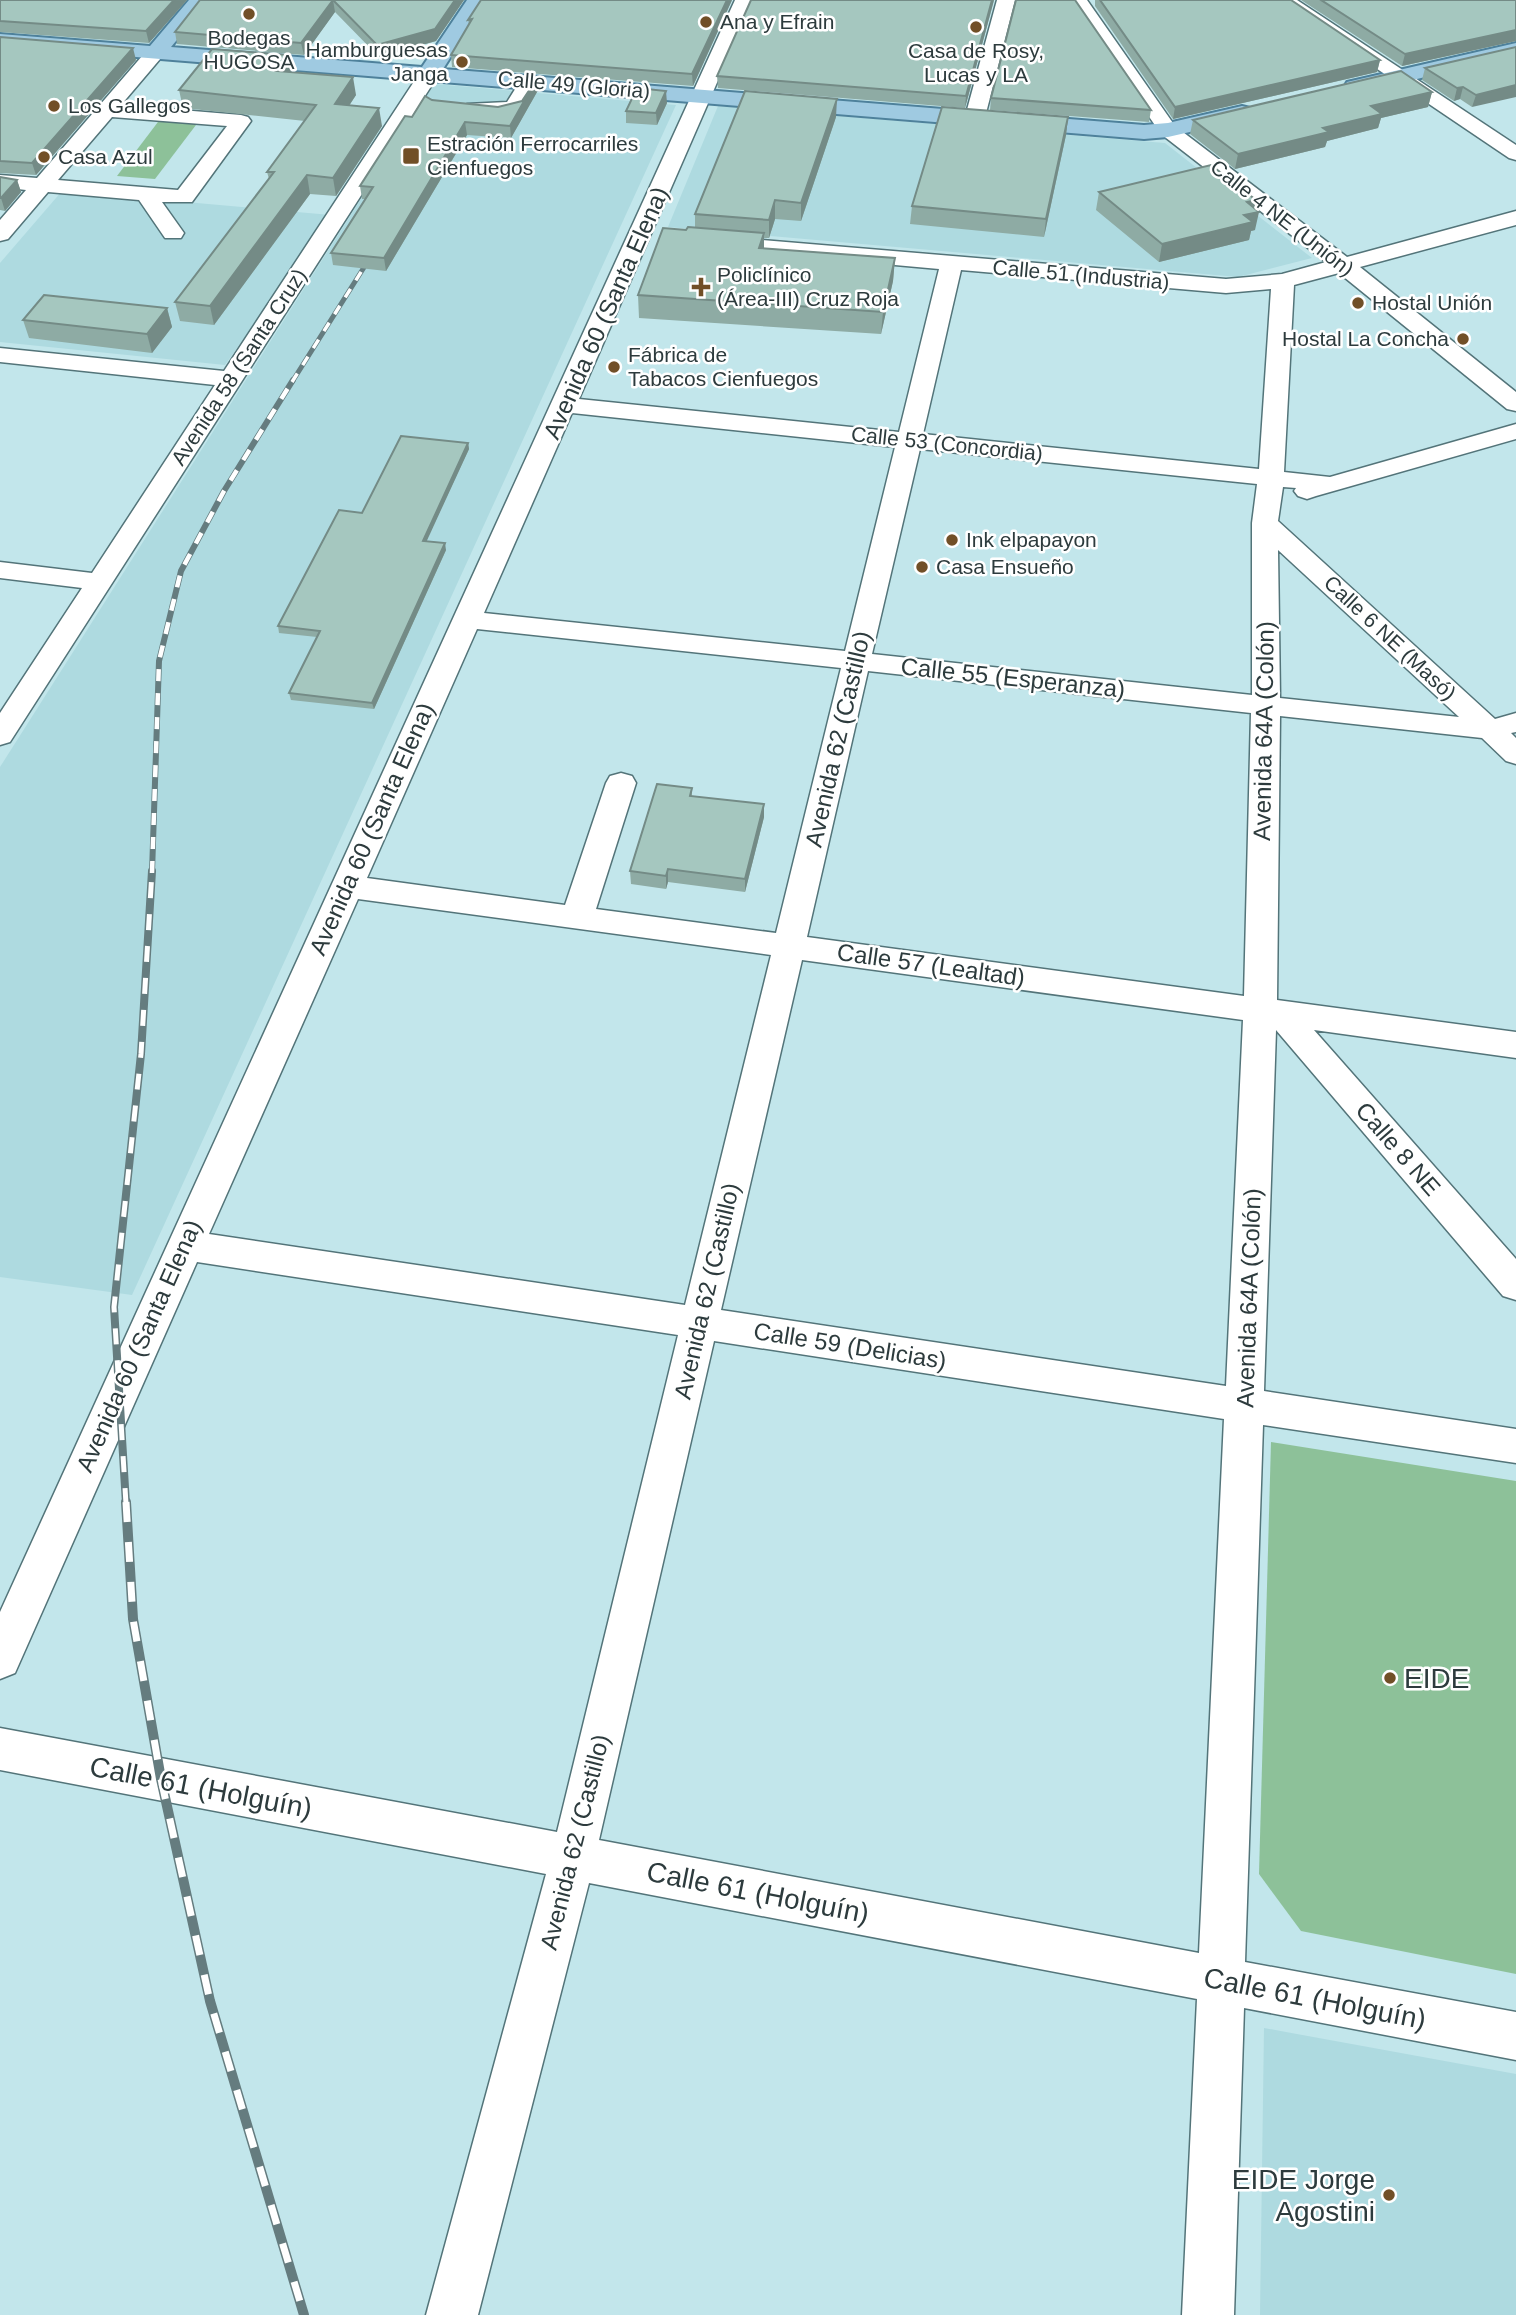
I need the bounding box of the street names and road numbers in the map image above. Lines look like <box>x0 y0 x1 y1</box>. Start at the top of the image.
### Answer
street label: Calle 49 (Gloria) <box>497 66 651 103</box>
street label: Calle 4 NE (Unión) <box>1206 155 1358 281</box>
street label: Avenida 60 (Santa Elena) <box>538 183 673 443</box>
street label: Calle 51 (Industria) <box>992 255 1170 294</box>
street label: Avenida 58 (Santa Cruz) <box>166 264 311 469</box>
street label: Calle 53 (Concordia) <box>850 422 1044 465</box>
street label: Calle 6 NE (Masó) <box>1320 571 1461 705</box>
street label: Avenida 64A (Colón) <box>1248 621 1279 841</box>
street label: Avenida 62 (Castillo) <box>799 628 876 850</box>
street label: Calle 55 (Esperanza) <box>900 652 1127 703</box>
street label: Avenida 60 (Santa Elena) <box>304 699 439 959</box>
street label: Calle 57 (Lealtad) <box>835 938 1027 991</box>
street label: Calle 8 NE <box>1351 1097 1446 1201</box>
street label: Avenida 62 (Castillo) <box>668 1180 745 1402</box>
street label: Avenida 64A (Colón) <box>1231 1188 1266 1408</box>
street label: Avenida 60 (Santa Elena) <box>71 1216 206 1476</box>
street label: Calle 59 (Delicias) <box>752 1317 948 1374</box>
street label: Avenida 62 (Castillo) <box>535 1731 614 1952</box>
street label: Calle 61 (Holguín) <box>87 1751 315 1824</box>
street label: Calle 61 (Holguín) <box>644 1856 872 1929</box>
street label: Calle 61 (Holguín) <box>1201 1962 1429 2035</box>

